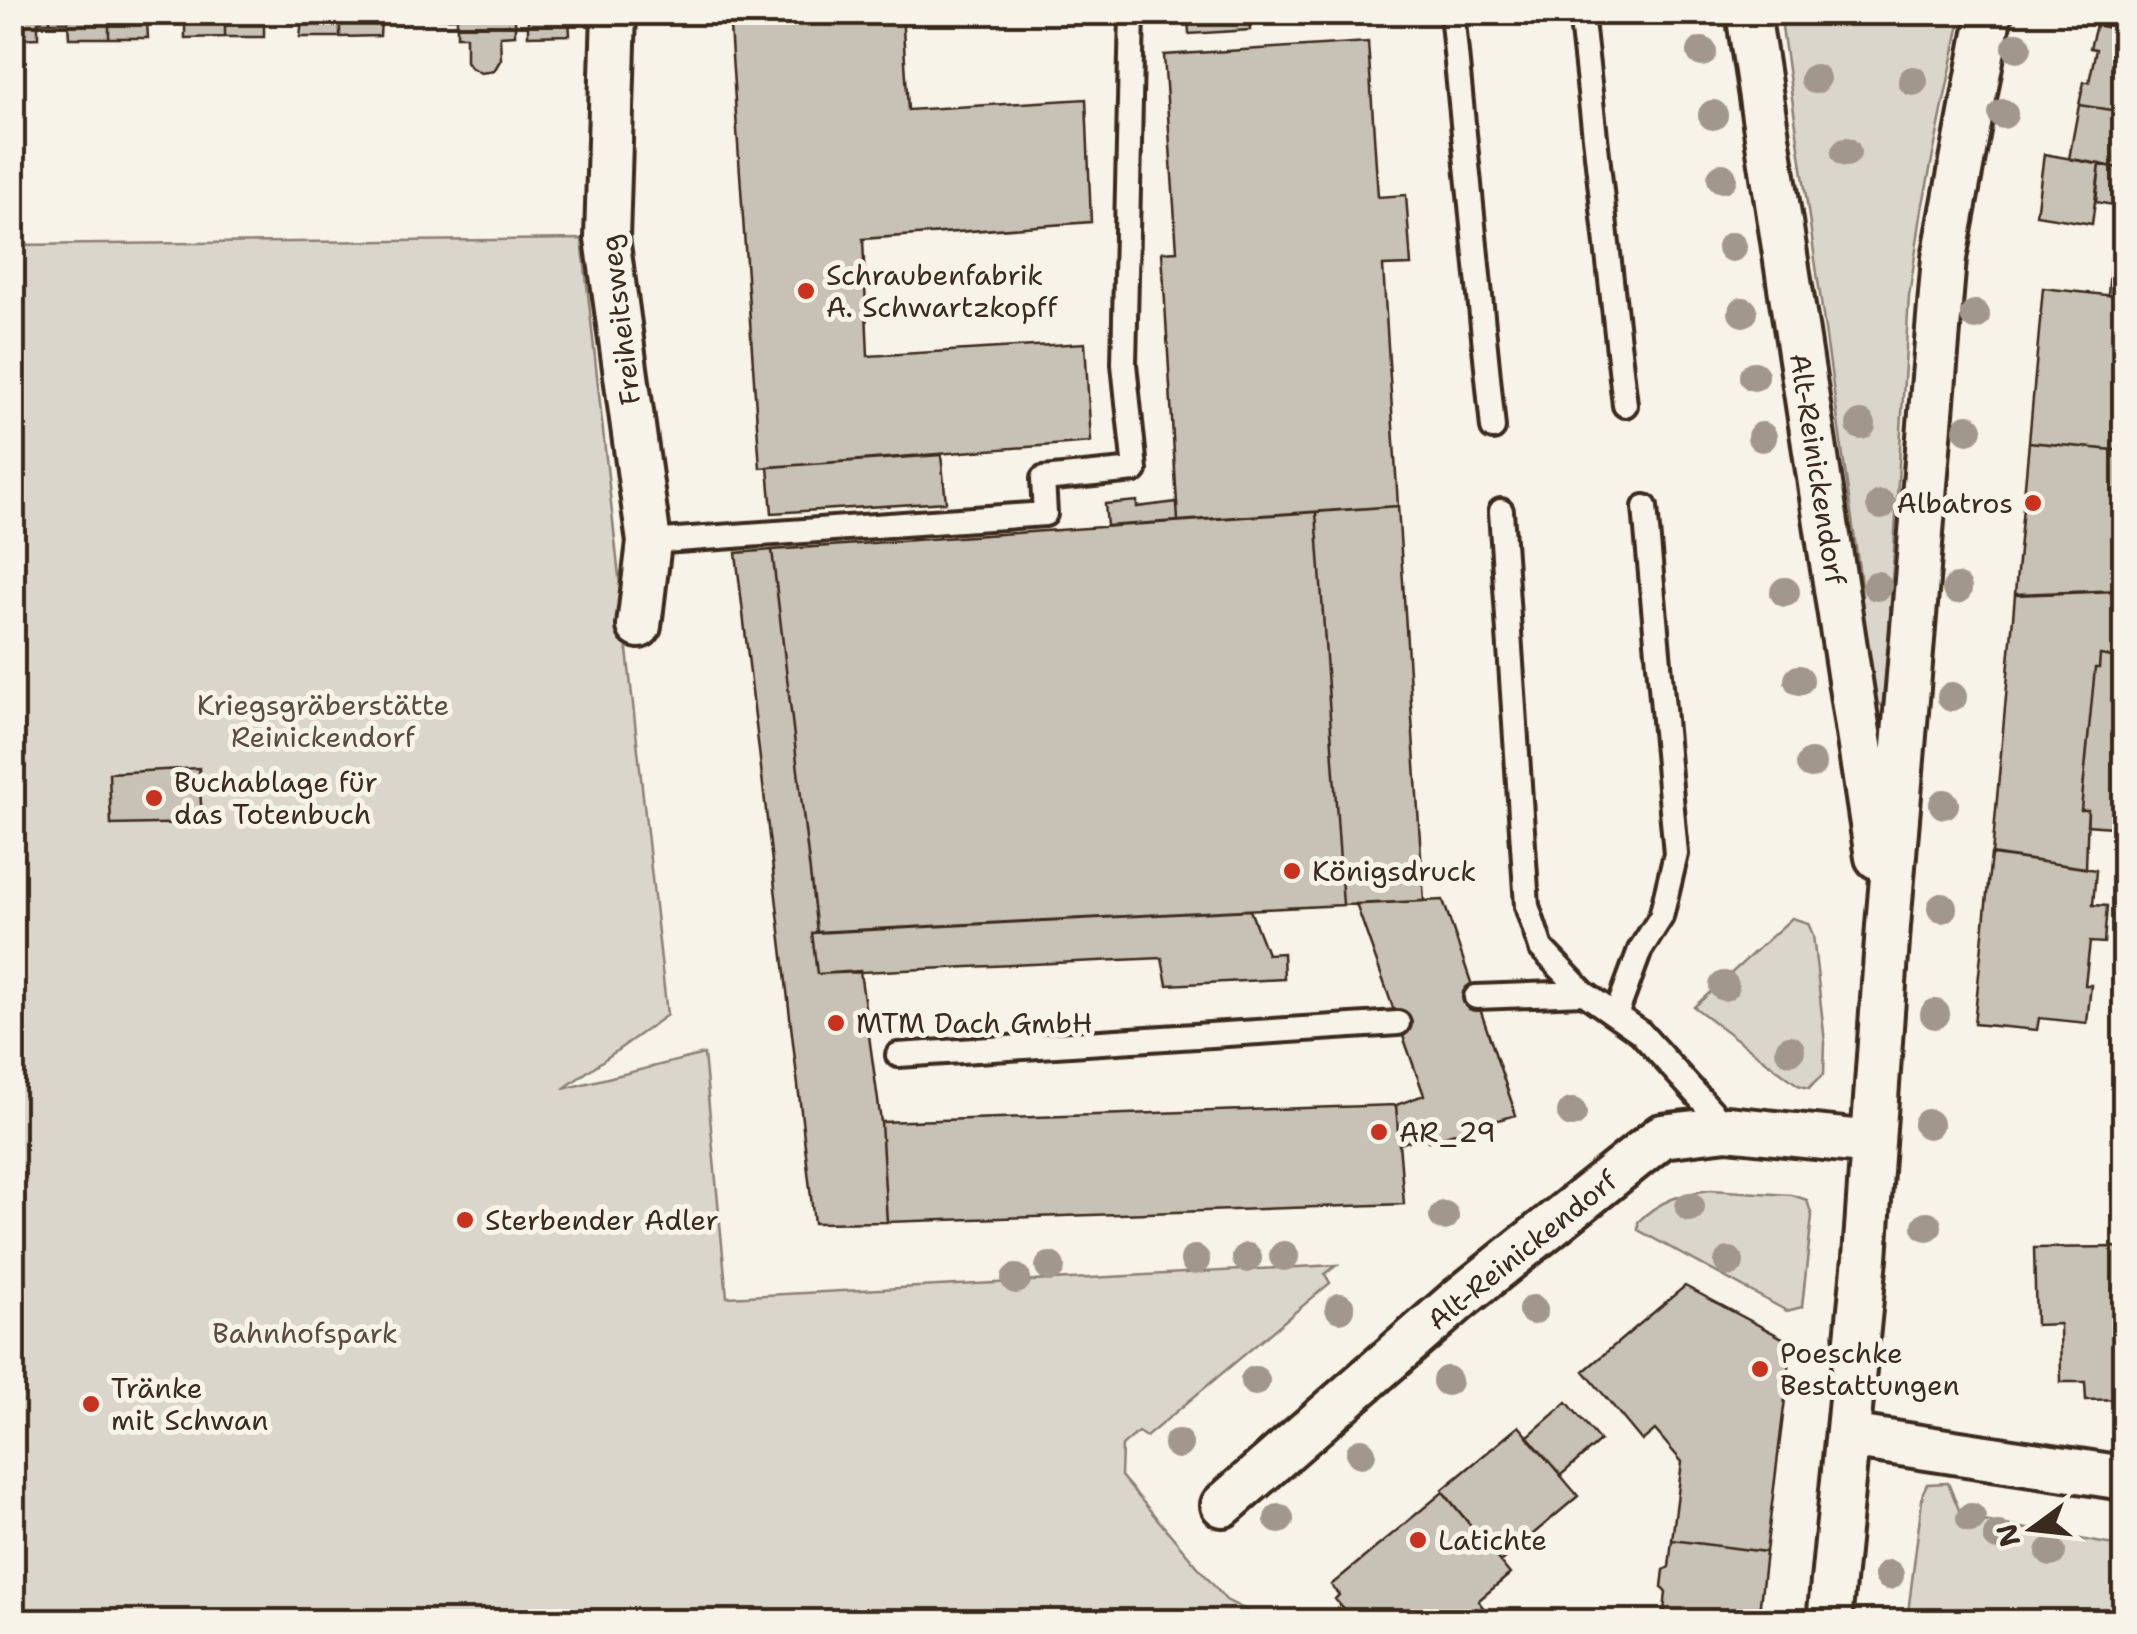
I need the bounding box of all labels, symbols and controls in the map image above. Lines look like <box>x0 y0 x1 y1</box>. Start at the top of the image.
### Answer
street label: Freiheitsweg <box>591 233 649 407</box>
place label: Schraubenfabrik A. Schwartzkopff <box>826 256 1059 326</box>
marker: Schraubenfabrik A. Schwartzkopff <box>795 280 817 302</box>
street label: Alt-Reinickendorf <box>1781 350 1855 588</box>
place label: Albatros <box>1897 484 2013 522</box>
marker: Albatros <box>2022 492 2044 514</box>
park label: Kriegsgräberstätte Reinickendorf <box>197 686 449 756</box>
place label: Buchablage für das Totenbuch <box>174 763 378 833</box>
marker: Buchablage für das Totenbuch <box>143 787 165 809</box>
place label: Königsdruck <box>1312 852 1476 890</box>
marker: Königsdruck <box>1281 860 1303 882</box>
place label: MTM Dach GmbH <box>856 1004 1093 1042</box>
marker: MTM Dach GmbH <box>825 1012 847 1034</box>
place label: AR_29 <box>1399 1113 1496 1151</box>
marker: AR_29 <box>1368 1121 1390 1143</box>
street label: Alt-Reinickendorf <box>1419 1161 1626 1338</box>
place label: Sterbender Adler <box>485 1201 719 1239</box>
marker: Sterbender Adler <box>454 1209 476 1231</box>
park label: Bahnhofspark <box>212 1314 398 1352</box>
place label: Poeschke Bestattungen <box>1780 1334 1960 1404</box>
marker: Poeschke Bestattungen <box>1749 1358 1771 1380</box>
place label: Tränke mit Schwan <box>111 1369 268 1439</box>
marker: Tränke mit Schwan <box>80 1393 102 1415</box>
north arrow <box>1982 1479 2082 1579</box>
text: N <box>1987 1520 2029 1551</box>
place label: Latichte <box>1438 1521 1547 1559</box>
marker: Latichte <box>1407 1529 1429 1551</box>

